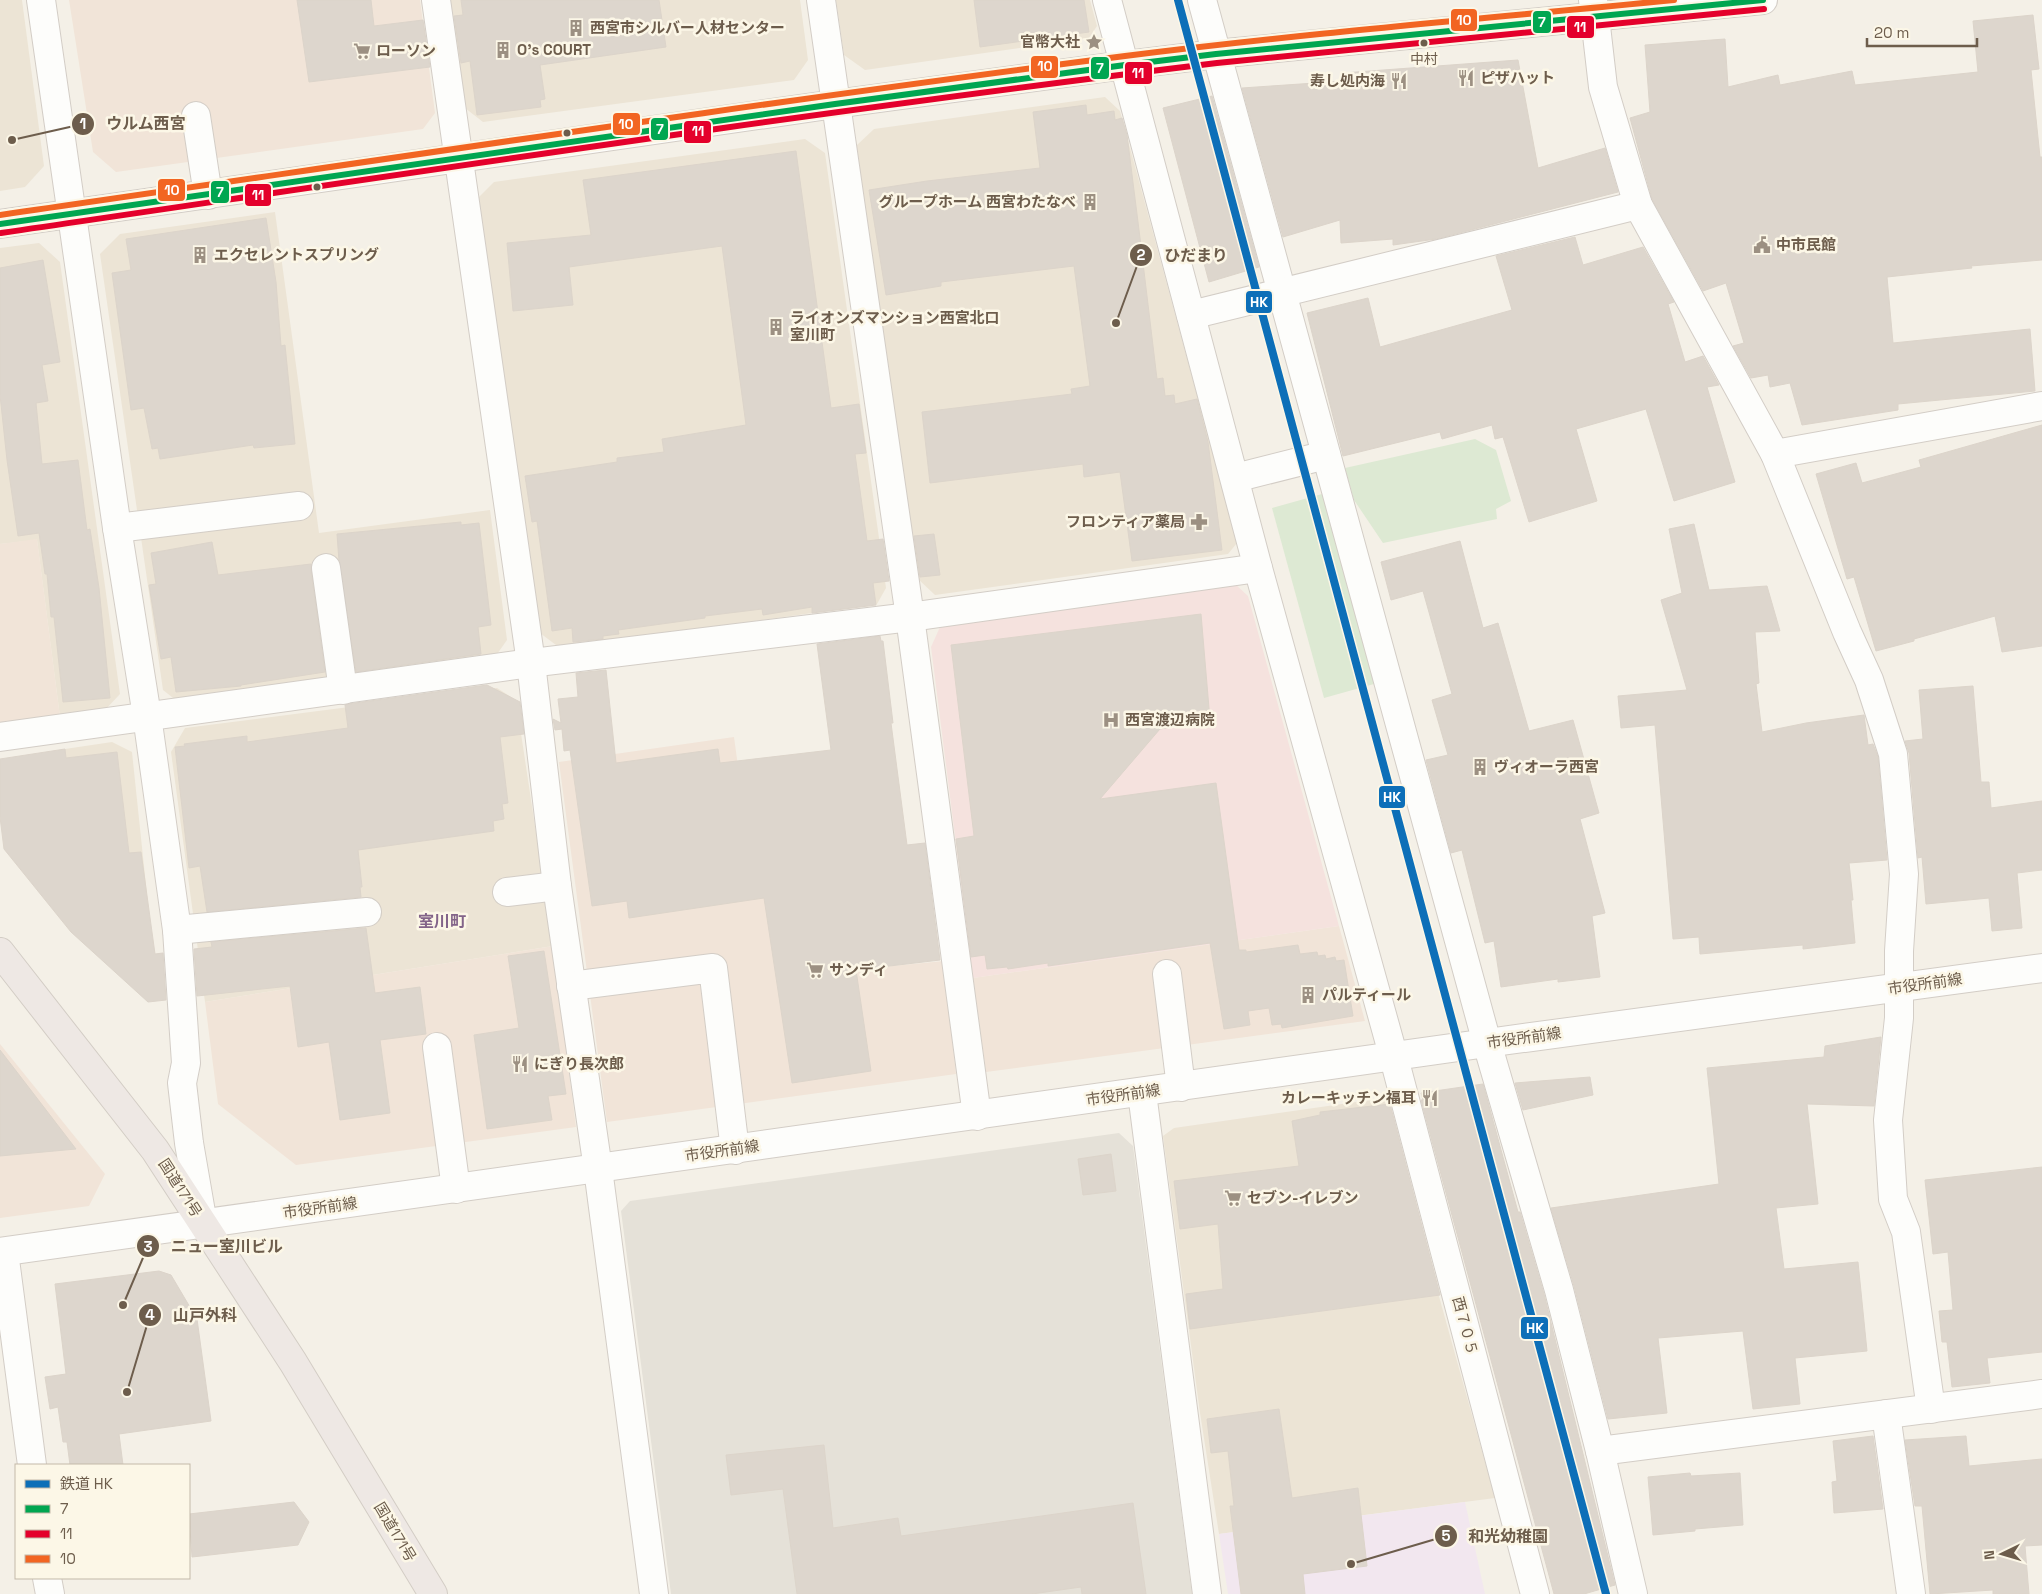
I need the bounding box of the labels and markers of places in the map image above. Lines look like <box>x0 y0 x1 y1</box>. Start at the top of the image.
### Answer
building icon: 西宮市シルバー人材センター <box>566 18 586 38</box>
place label: 西宮市シルバー人材センター <box>590 18 785 37</box>
place label: 官幣大社 <box>1020 32 1080 51</box>
place icon: 官幣大社 <box>1084 32 1104 52</box>
marker: 中村 <box>1419 38 1429 48</box>
building icon: O’s COURT <box>493 40 513 60</box>
place label: O’s COURT <box>517 40 591 59</box>
supermarket icon: ローソン <box>352 41 372 61</box>
place label: ローソン <box>376 41 436 60</box>
place label: 中村 <box>1410 50 1438 68</box>
restaurant icon: ピザハット <box>1456 68 1476 88</box>
place label: ピザハット <box>1480 68 1555 87</box>
place label: 寿し処内海 <box>1310 71 1385 90</box>
restaurant icon: 寿し処内海 <box>1389 71 1409 91</box>
callout: ウルム西宮 <box>71 108 196 139</box>
unlabelled marker <box>562 128 572 138</box>
unlabelled marker <box>312 182 322 192</box>
place label: グループホーム 西宮わたなべ <box>879 192 1076 211</box>
building icon: グループホーム 西宮わたなべ <box>1080 192 1100 212</box>
public building icon: 中市民館 <box>1752 235 1772 255</box>
place label: 中市民館 <box>1776 235 1836 254</box>
callout: ひだまり <box>1129 240 1238 271</box>
building icon: エクセレントスプリング <box>190 245 210 265</box>
place label: エクセレントスプリング <box>214 245 379 264</box>
place label: ライオンズマンション西宮北口 室川町 <box>790 308 1000 344</box>
building icon: ライオンズマンション西宮北口 室川町 <box>766 317 786 337</box>
place label: フロンティア薬局 <box>1066 512 1185 531</box>
pharmacy icon: フロンティア薬局 <box>1189 512 1209 532</box>
hospital icon: 西宮渡辺病院 <box>1101 710 1121 730</box>
place label: 西宮渡辺病院 <box>1125 710 1215 729</box>
building icon: ヴィオーラ西宮 <box>1470 757 1490 777</box>
place label: ヴィオーラ西宮 <box>1494 757 1599 776</box>
supermarket icon: サンディ <box>805 960 825 980</box>
place label: サンディ <box>829 960 888 979</box>
building icon: パルティール <box>1298 985 1318 1005</box>
place label: パルティール <box>1322 985 1411 1004</box>
restaurant icon: にぎり長次郎 <box>510 1054 530 1074</box>
place label: にぎり長次郎 <box>534 1054 624 1073</box>
place label: カレーキッチン福耳 <box>1281 1088 1416 1107</box>
restaurant icon: カレーキッチン福耳 <box>1420 1088 1440 1108</box>
supermarket icon: セブン-イレブン <box>1223 1188 1243 1208</box>
place label: セブン-イレブン <box>1247 1188 1358 1207</box>
callout: ニュー室川ビル <box>136 1231 293 1262</box>
callout: 山戸外科 <box>138 1299 247 1330</box>
callout: 和光幼稚園 <box>1433 1521 1558 1552</box>

